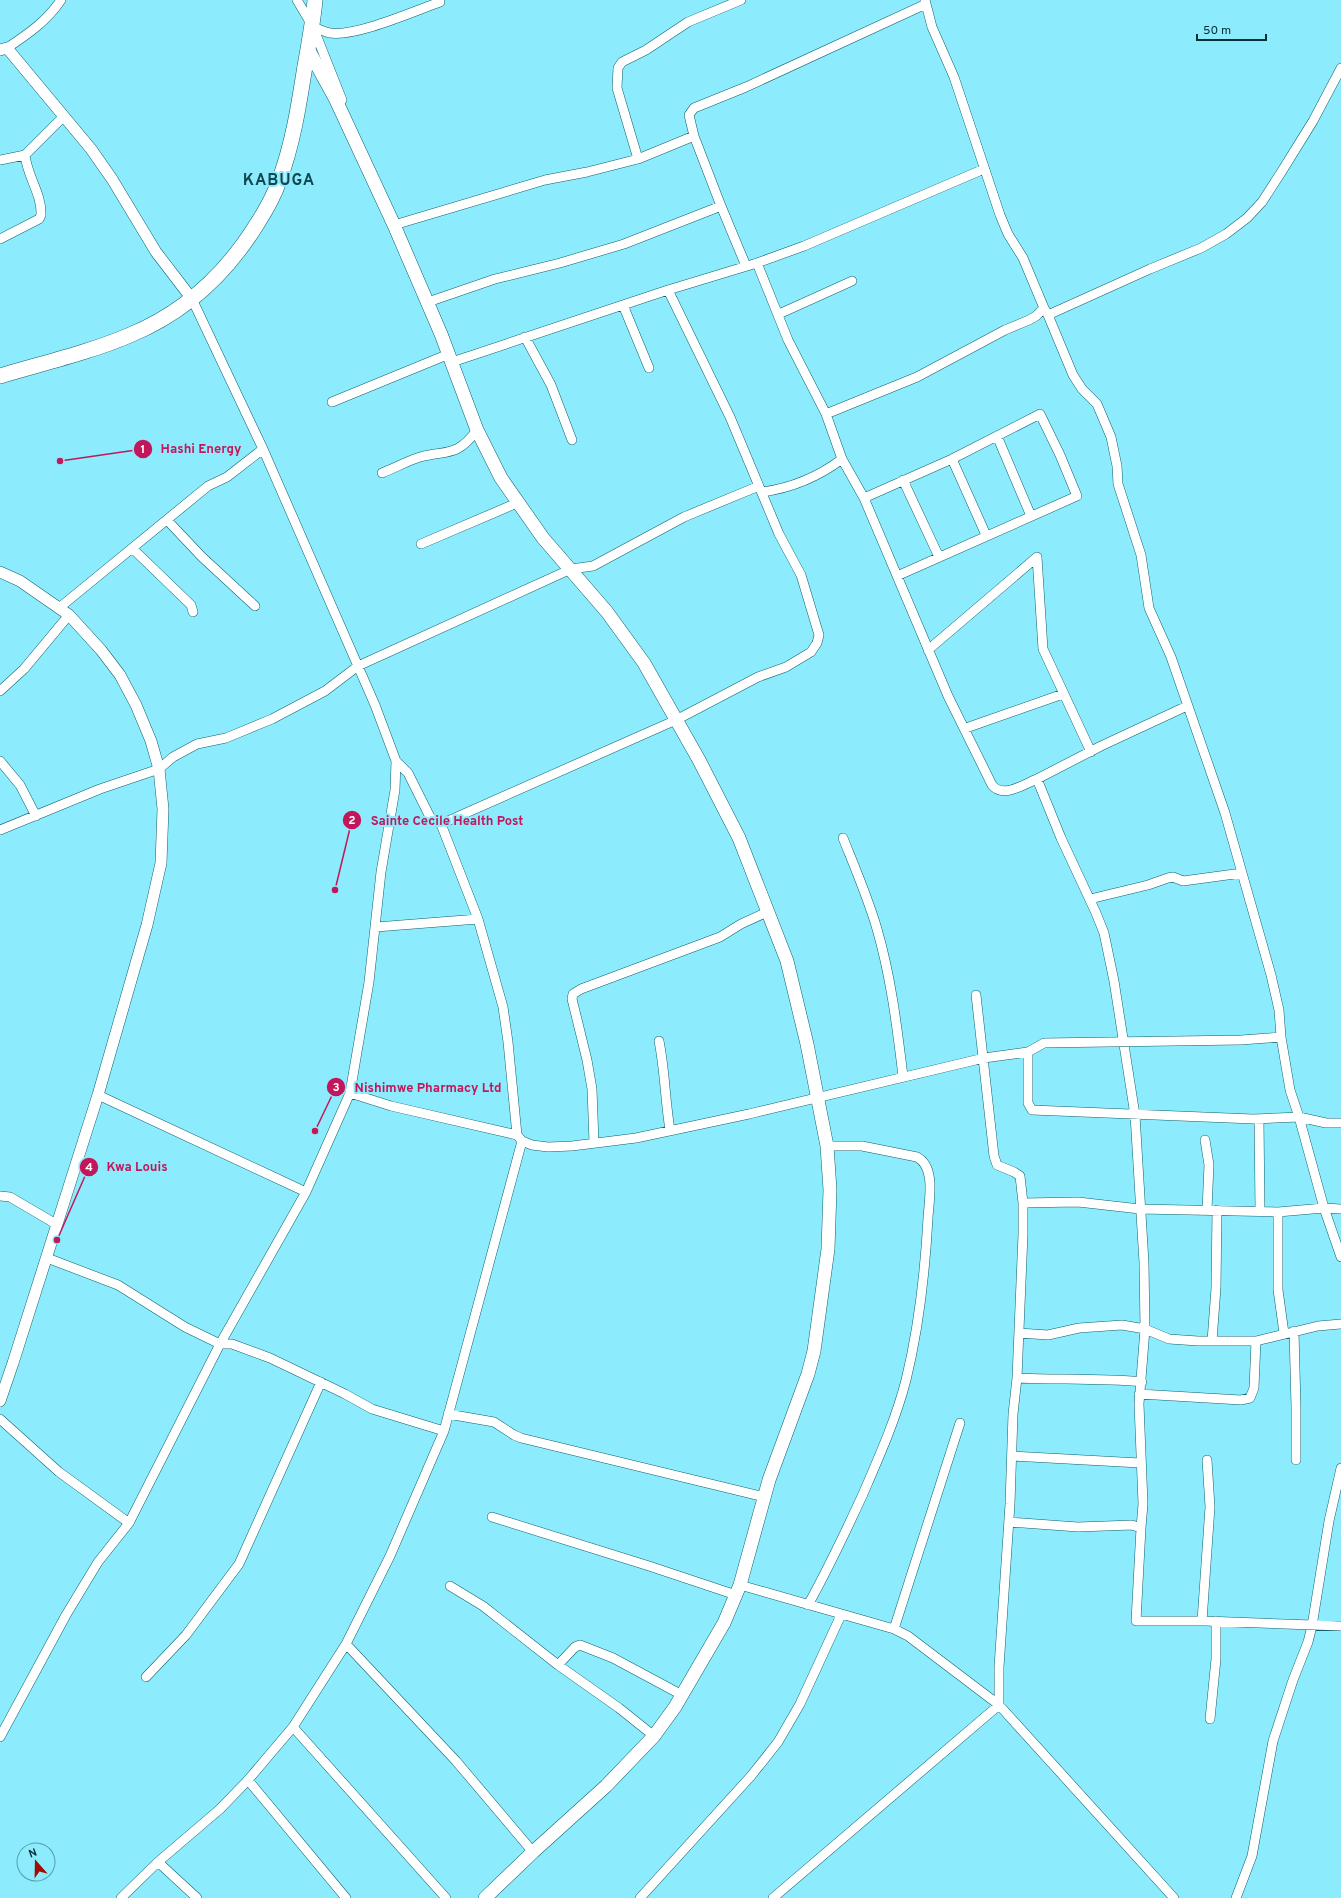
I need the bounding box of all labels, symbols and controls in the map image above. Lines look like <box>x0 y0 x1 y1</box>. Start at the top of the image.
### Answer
scale bar <box>1197 16 1266 42</box>
text: 50 m <box>1203 23 1231 39</box>
district label: KABUGA <box>243 171 315 191</box>
callout: Hashi Energy <box>133 436 250 461</box>
text: 1 <box>141 442 145 458</box>
text: Hashi Energy <box>161 442 242 458</box>
callout: Sainte Cecile Health Post <box>342 808 531 833</box>
text: 2 <box>348 813 356 829</box>
text: Sainte Cecile Health Post <box>371 814 523 830</box>
callout: Nishimwe Pharmacy Ltd <box>326 1075 509 1100</box>
text: 3 <box>332 1080 340 1096</box>
text: Nishimwe Pharmacy Ltd <box>355 1081 501 1097</box>
callout: Kwa Louis <box>79 1154 176 1179</box>
text: 4 <box>85 1160 93 1176</box>
text: Kwa Louis <box>106 1160 168 1176</box>
north arrow <box>16 1842 56 1882</box>
text: N <box>27 1846 39 1861</box>

